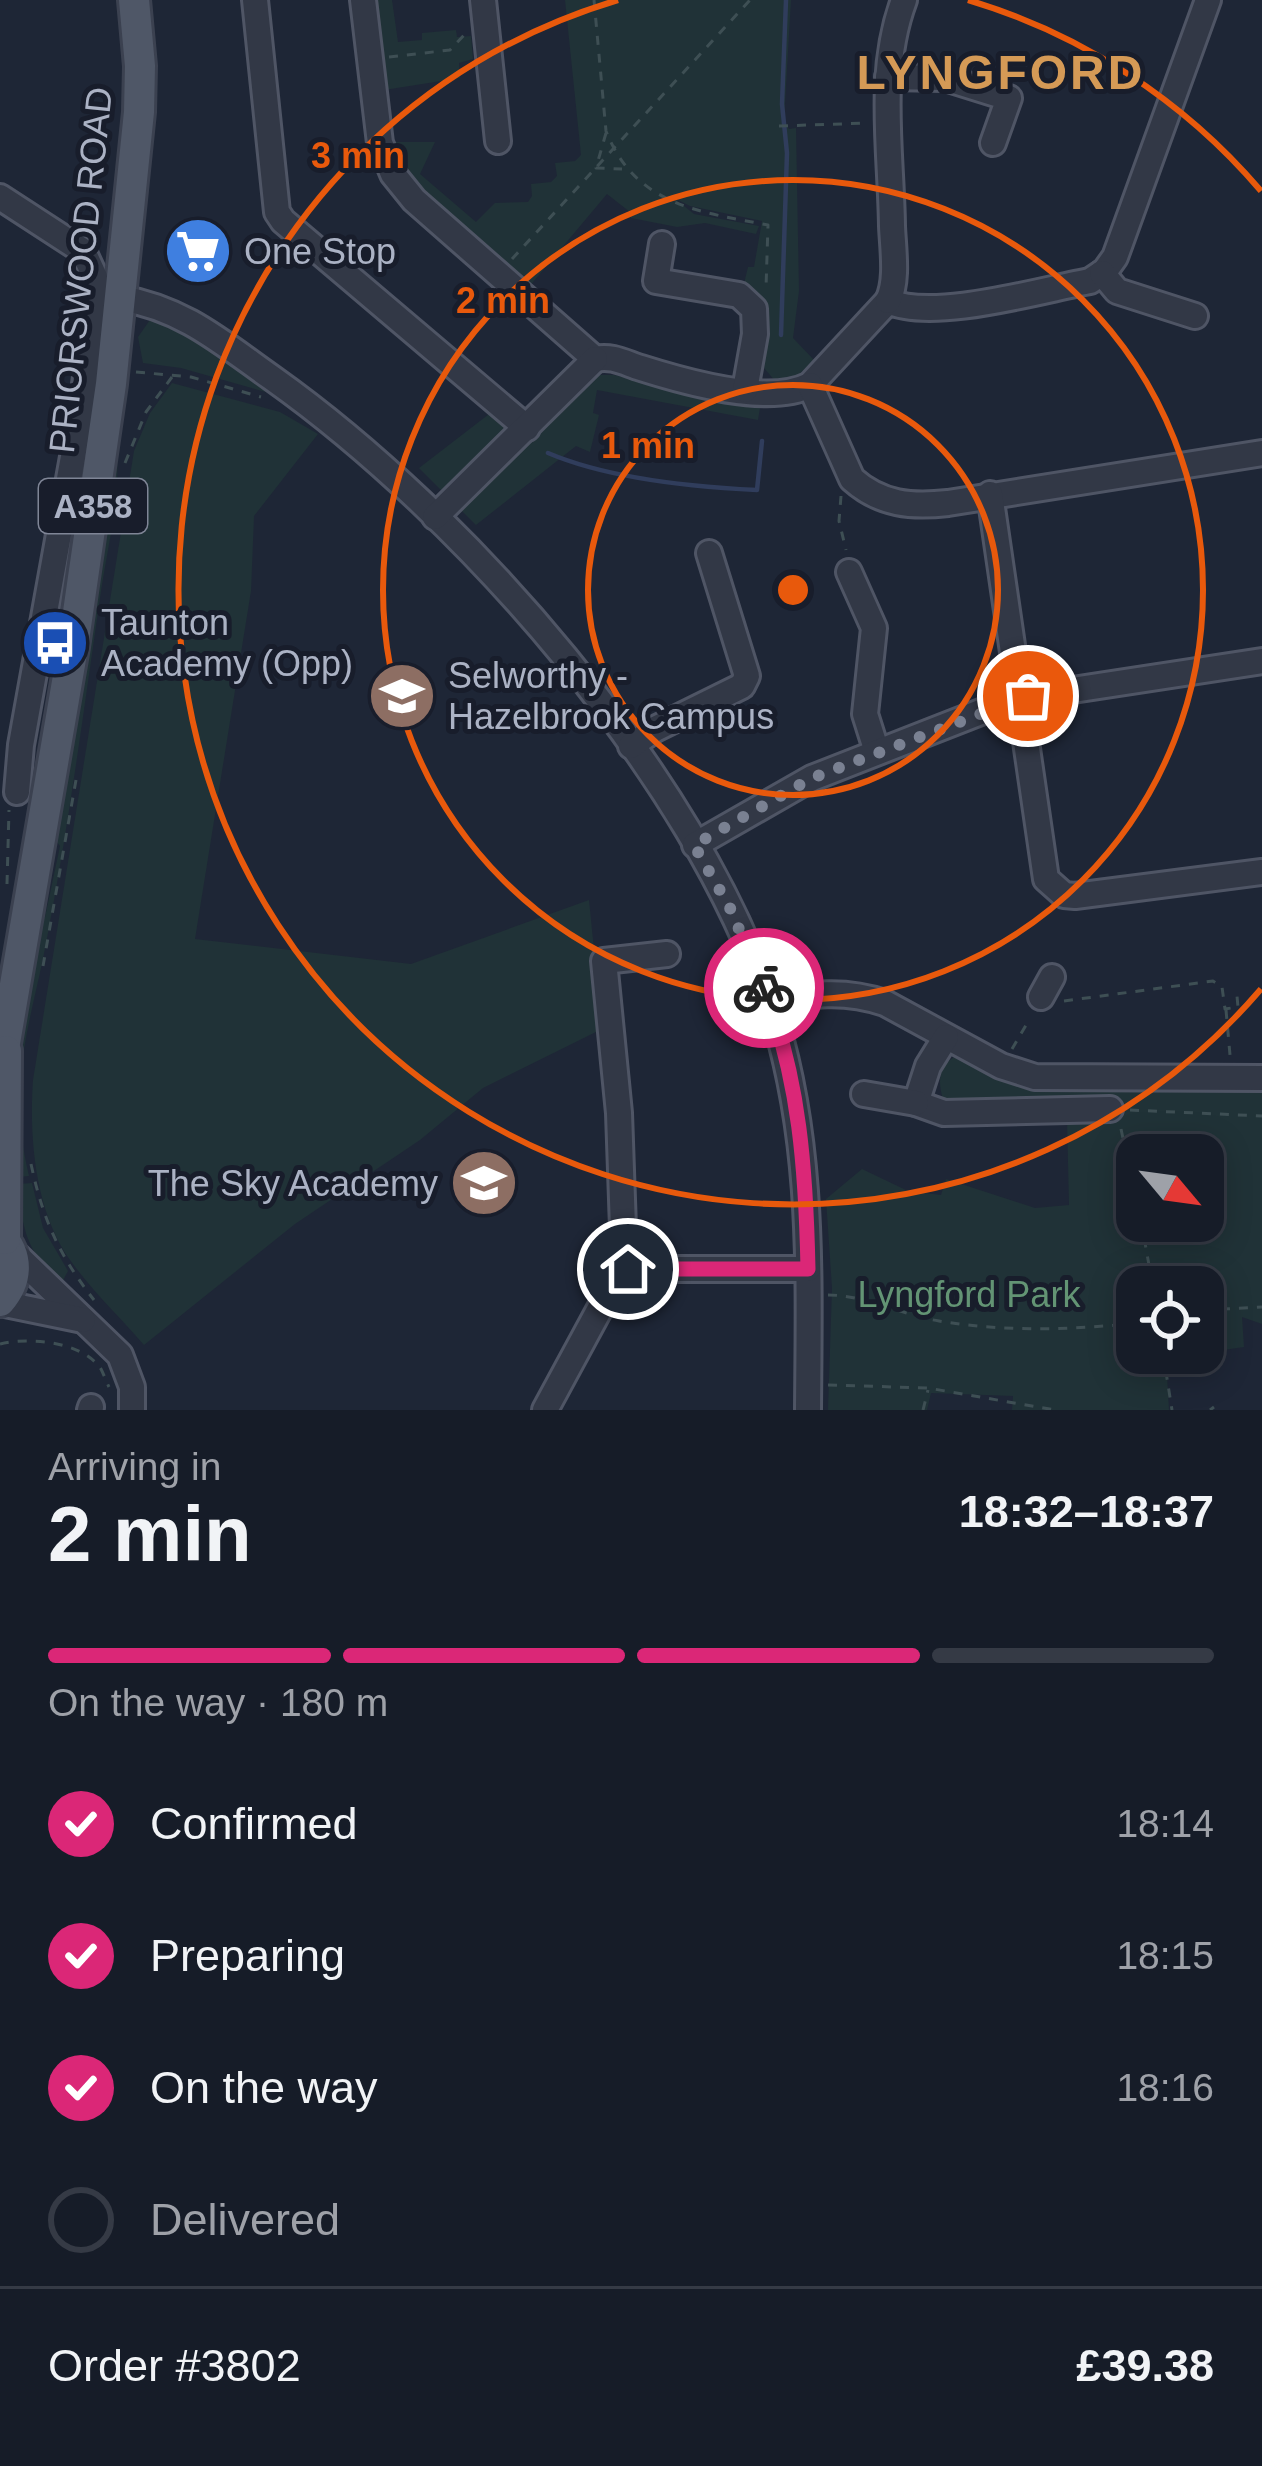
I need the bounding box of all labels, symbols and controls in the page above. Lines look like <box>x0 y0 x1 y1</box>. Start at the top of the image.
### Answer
district label: LYNGFORD <box>857 46 1145 99</box>
street label: PRIORSWOOD ROAD <box>41 85 120 455</box>
text: 3 min <box>311 135 405 176</box>
supermarket icon: One Stop <box>163 216 233 286</box>
place label: One Stop <box>244 231 396 272</box>
text: 2 min <box>456 280 550 321</box>
text: 1 min <box>601 425 695 466</box>
road number: A358 <box>39 479 147 533</box>
centre of rings <box>772 569 814 611</box>
place label: Taunton Academy (Opp) <box>101 602 353 684</box>
bus stop icon: Taunton Academy (Opp) <box>20 608 90 678</box>
pin <box>977 645 1079 747</box>
place label: Selworthy - Hazelbrook Campus <box>448 655 774 737</box>
school or university icon: Selworthy - Hazelbrook Campus <box>367 661 437 731</box>
icon: bag <box>995 663 1061 729</box>
courier <box>704 928 824 1048</box>
icon: bike <box>731 955 797 1021</box>
north arrow <box>1116 1134 1224 1242</box>
map controls <box>1116 1134 1224 1374</box>
school or university icon: The Sky Academy <box>449 1148 519 1218</box>
place label: The Sky Academy <box>148 1163 438 1204</box>
pin <box>577 1218 679 1320</box>
icon: home <box>595 1236 661 1302</box>
button: locate <box>1116 1266 1224 1374</box>
park label: Lyngford Park <box>858 1274 1081 1315</box>
text: Arriving in <box>48 1445 221 1488</box>
text: 18:32–18:37 <box>959 1486 1214 1537</box>
text: 2 min <box>48 1490 252 1578</box>
text: On the way · 180 m <box>48 1681 388 1724</box>
icon: check <box>48 1791 114 1857</box>
text: Confirmed <box>150 1798 358 1849</box>
text: 18:14 <box>1116 1802 1214 1845</box>
icon: check <box>48 1923 114 1989</box>
text: Preparing <box>150 1930 345 1981</box>
text: 18:15 <box>1116 1934 1214 1977</box>
icon: check <box>48 2055 114 2121</box>
text: On the way <box>150 2062 378 2113</box>
text: 18:16 <box>1116 2066 1214 2109</box>
text: Delivered <box>150 2194 340 2245</box>
text: Order #3802 <box>48 2340 301 2391</box>
text: £39.38 <box>1076 2340 1214 2391</box>

